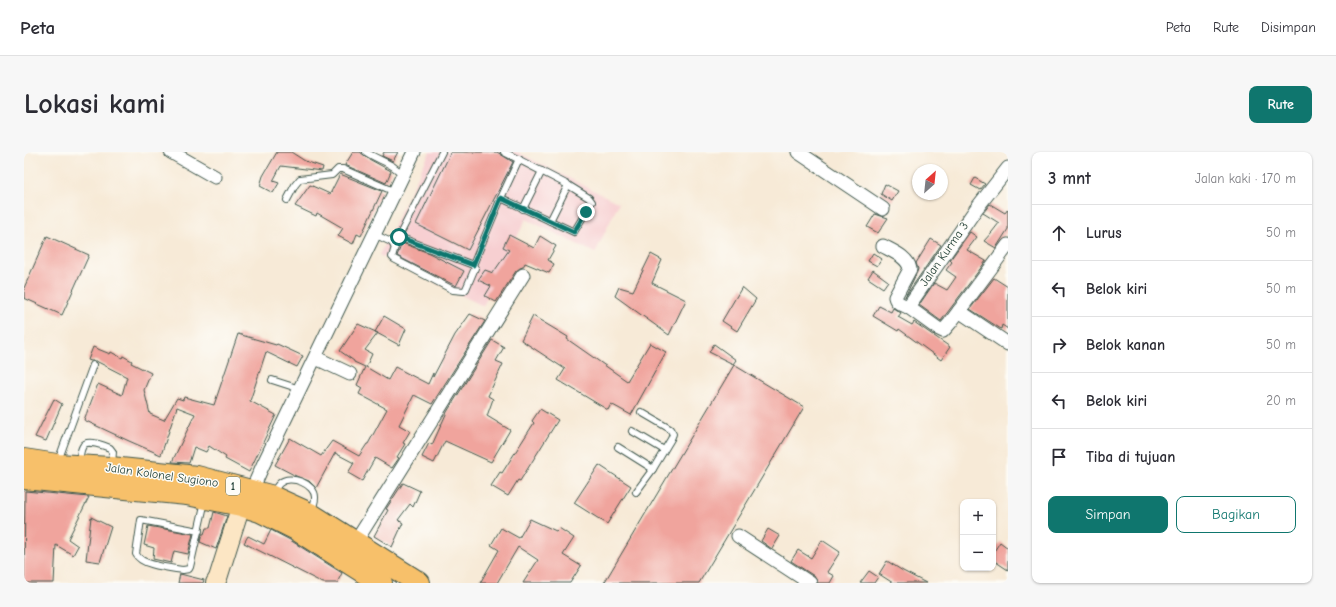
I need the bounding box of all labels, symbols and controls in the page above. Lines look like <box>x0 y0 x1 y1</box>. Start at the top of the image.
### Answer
text: Peta <box>20 17 55 39</box>
text: Peta <box>1166 19 1191 36</box>
text: Rute <box>1213 19 1239 36</box>
text: Disimpan <box>1261 19 1316 36</box>
button: Rute <box>1249 86 1312 123</box>
text: Lokasi kami <box>24 88 166 120</box>
north arrow <box>912 164 948 200</box>
text: 3 mnt <box>1048 169 1091 188</box>
text: Jalan kaki · 170 m <box>1195 171 1296 186</box>
route end <box>577 203 595 221</box>
street label: Jalan Kurma 3 <box>917 219 971 289</box>
icon: ahead <box>1048 222 1070 244</box>
text: Lurus <box>1086 224 1122 242</box>
text: 50 m <box>1266 225 1296 240</box>
route start <box>390 228 408 246</box>
icon: left <box>1048 278 1070 300</box>
text: Belok kiri <box>1086 280 1147 298</box>
text: 50 m <box>1266 281 1296 296</box>
icon: right <box>1048 334 1070 356</box>
text: Belok kanan <box>1086 336 1165 354</box>
text: 50 m <box>1266 337 1296 352</box>
icon: left <box>1048 390 1070 412</box>
text: Belok kiri <box>1086 392 1147 410</box>
text: 20 m <box>1266 393 1296 408</box>
icon: arrive <box>1048 446 1070 468</box>
text: Tiba di tujuan <box>1086 448 1175 466</box>
street label: Jalan Kolonel Sugiono <box>105 460 219 490</box>
road number: 1 <box>226 477 240 495</box>
button: Simpan <box>1048 496 1168 533</box>
button: Bagikan <box>1176 496 1296 533</box>
map controls <box>960 499 996 571</box>
button: + <box>960 499 996 535</box>
button: − <box>960 535 996 571</box>

